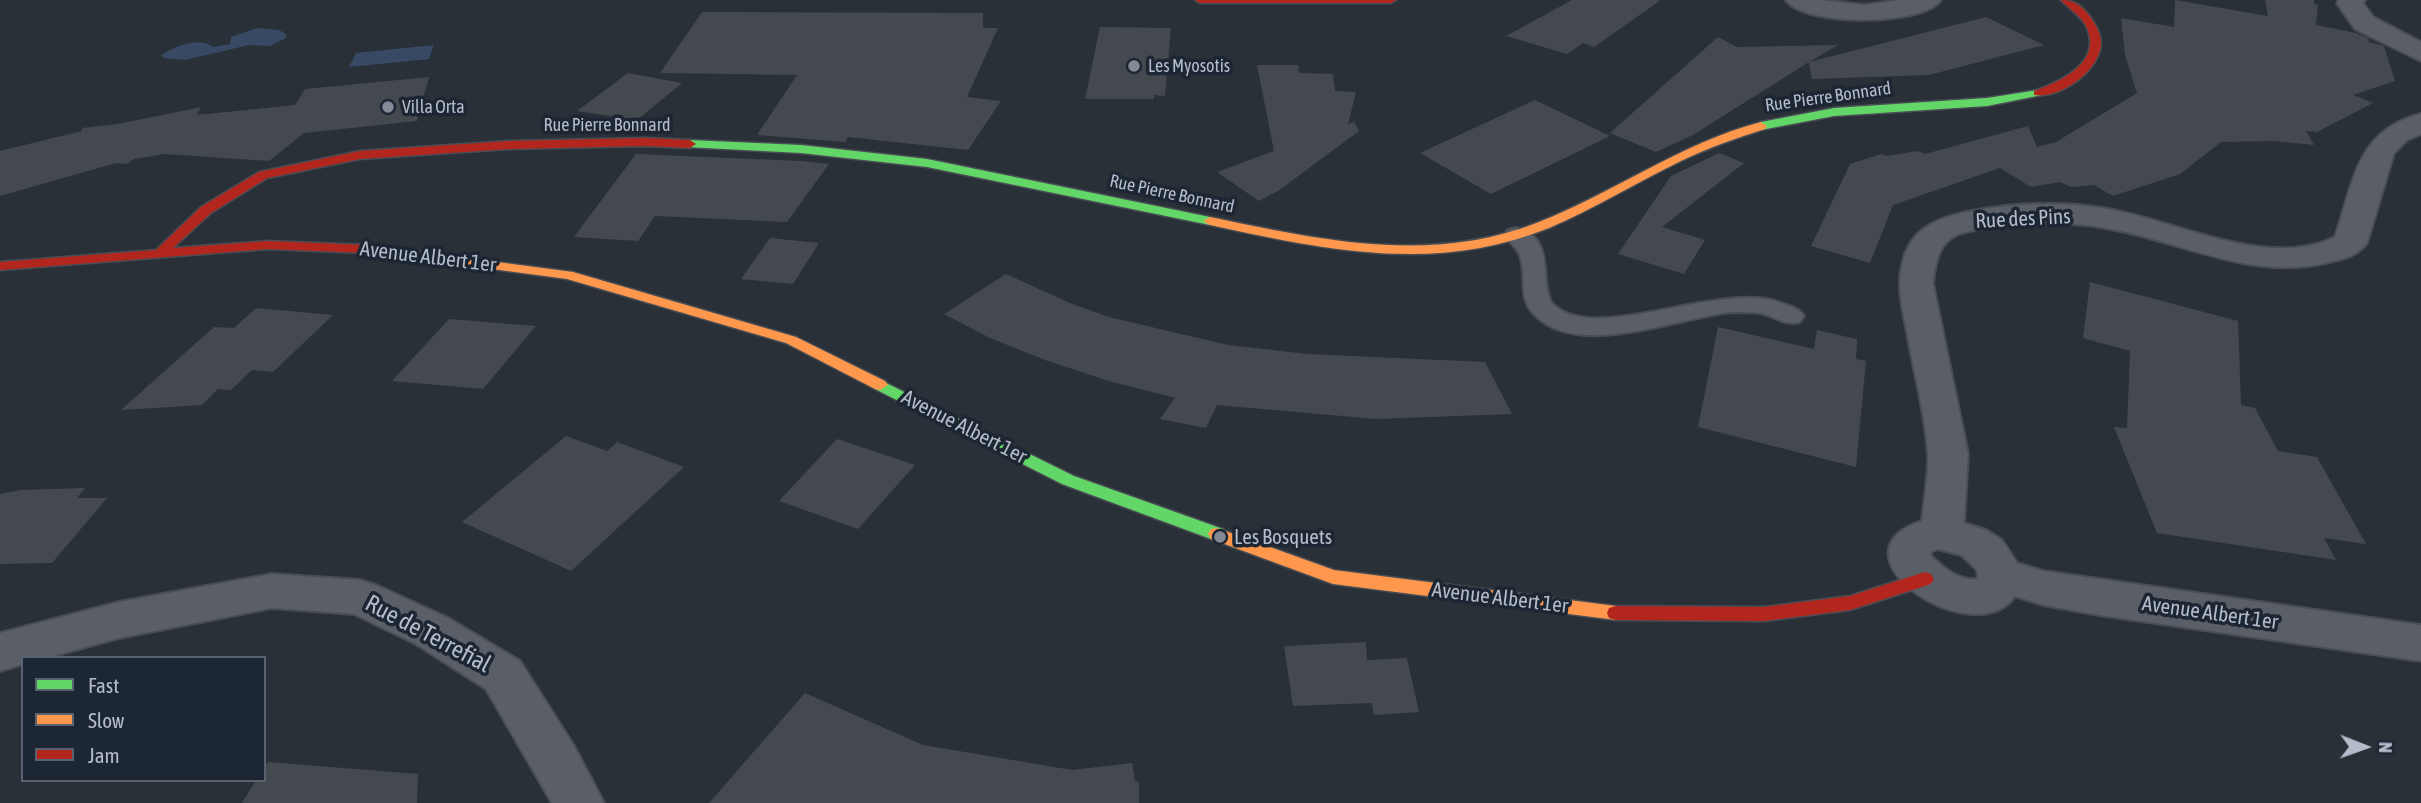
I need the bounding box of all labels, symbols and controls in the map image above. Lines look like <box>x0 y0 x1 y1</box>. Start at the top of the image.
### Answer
place label: Les Myosotis <box>1148 55 1230 77</box>
marker: Les Myosotis <box>1126 58 1142 74</box>
street label: Rue Pierre Bonnard <box>1764 77 1892 117</box>
place label: Villa Orta <box>402 96 465 118</box>
marker: Villa Orta <box>380 99 396 115</box>
street label: Rue Pierre Bonnard <box>543 114 671 136</box>
street label: Rue Pierre Bonnard <box>1108 170 1236 218</box>
street label: Rue des Pins <box>1975 204 2071 234</box>
street label: Avenue Albert 1er <box>359 236 497 278</box>
street label: Avenue Albert 1er <box>897 385 1031 469</box>
place label: Les Bosquets <box>1234 524 1332 550</box>
marker: Les Bosquets <box>1212 529 1228 545</box>
street label: Avenue Albert 1er <box>1431 577 1569 619</box>
street label: Rue de Terrefial <box>360 589 496 679</box>
street label: Avenue Albert 1er <box>2140 591 2280 635</box>
legend <box>21 656 266 782</box>
text: Fast <box>88 673 119 697</box>
text: Slow <box>88 708 124 732</box>
north arrow <box>2330 712 2400 782</box>
text: N <box>2375 742 2397 753</box>
text: Jam <box>88 743 120 767</box>

